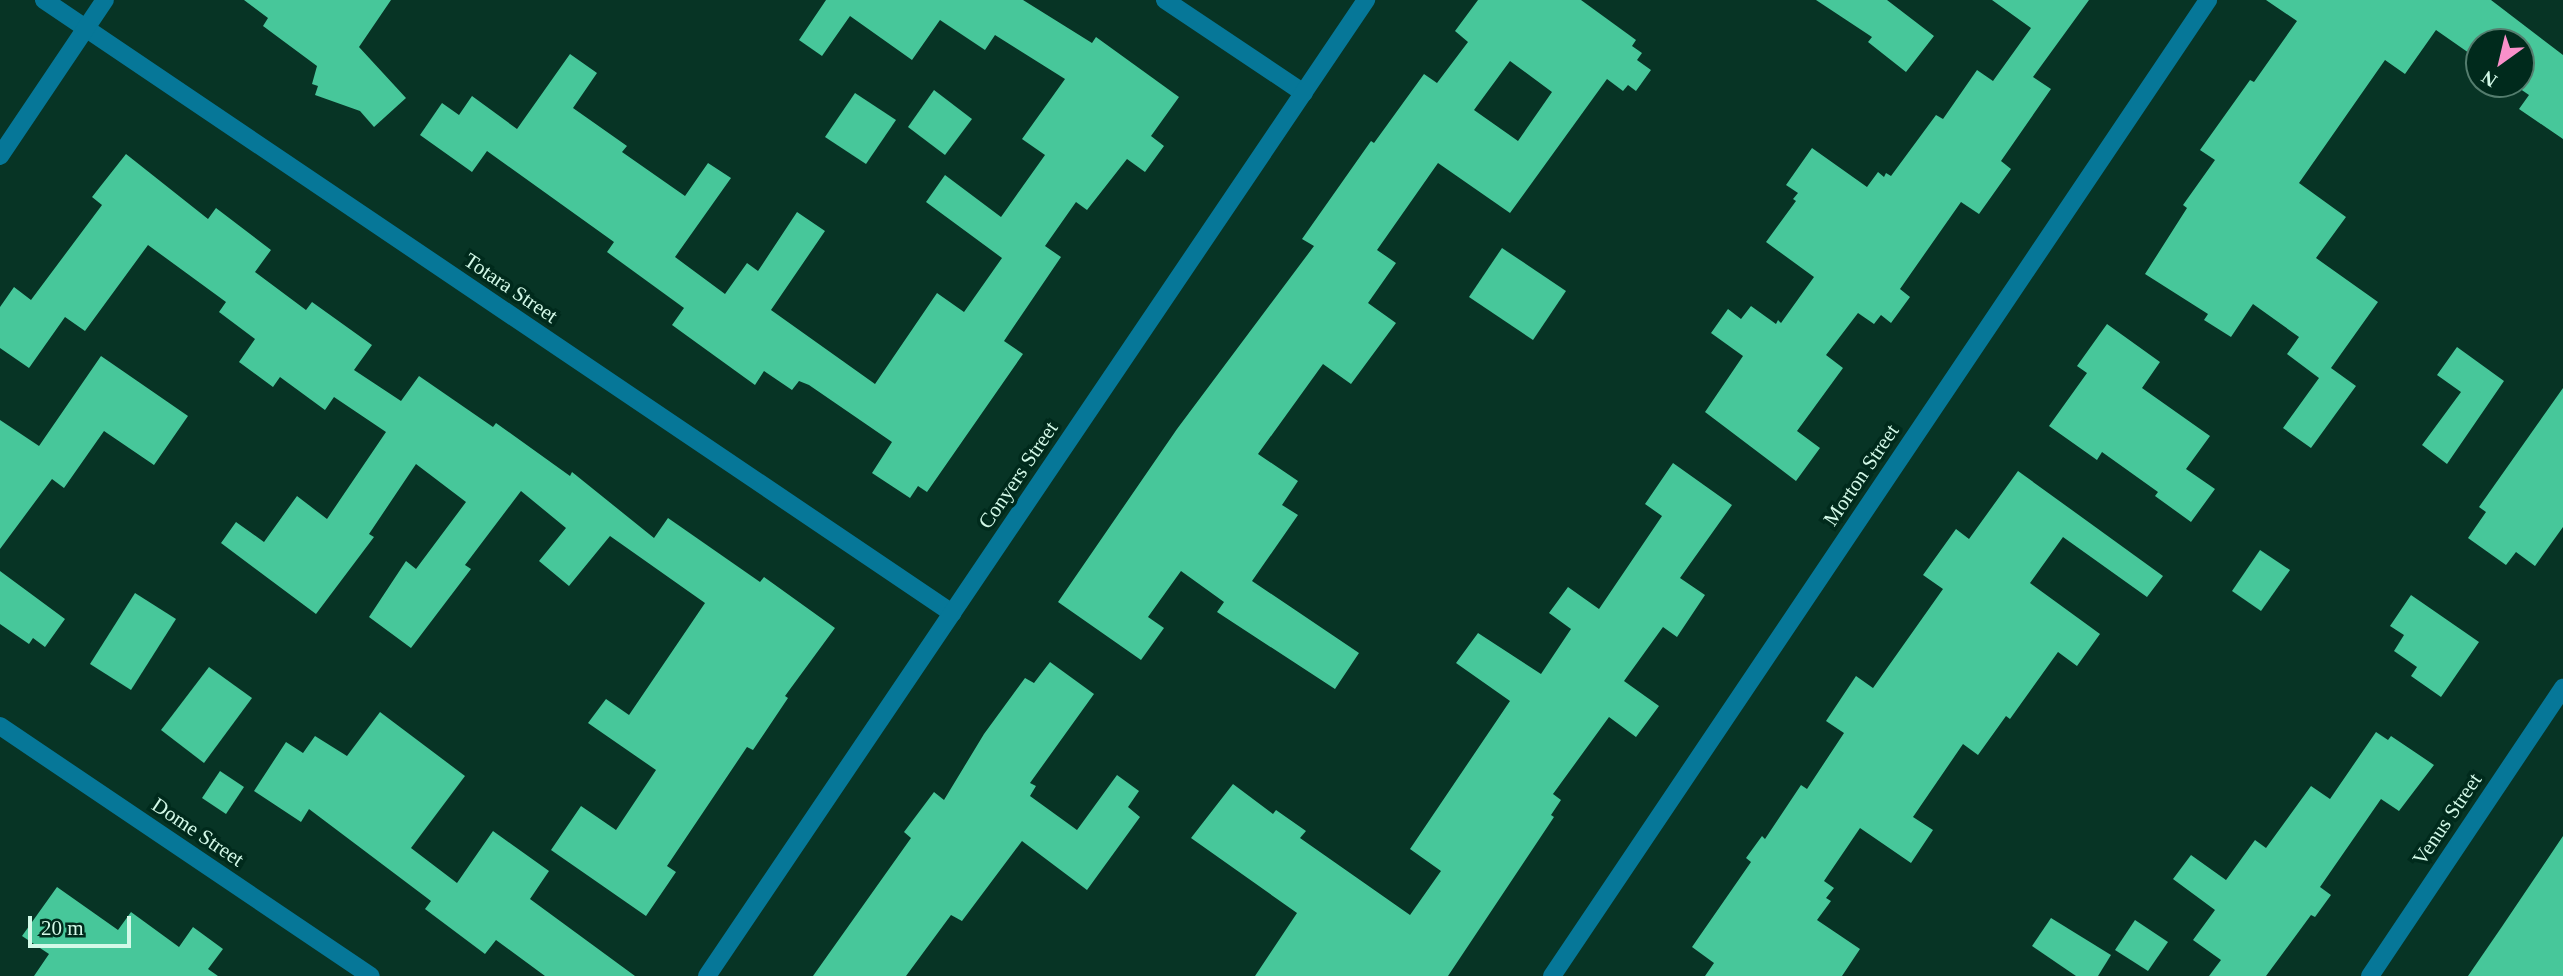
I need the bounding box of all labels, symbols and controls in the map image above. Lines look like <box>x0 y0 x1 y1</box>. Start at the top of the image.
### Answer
north arrow <box>2465 28 2535 98</box>
text: N <box>2478 67 2501 92</box>
street label: Totara Street <box>459 247 563 329</box>
street label: Conyers Street <box>973 416 1063 534</box>
street label: Morton Street <box>1818 419 1904 531</box>
street label: Venus Street <box>2407 768 2487 870</box>
street label: Dome Street <box>147 792 249 872</box>
scale bar <box>32 902 135 946</box>
text: 20 m <box>41 916 84 940</box>

